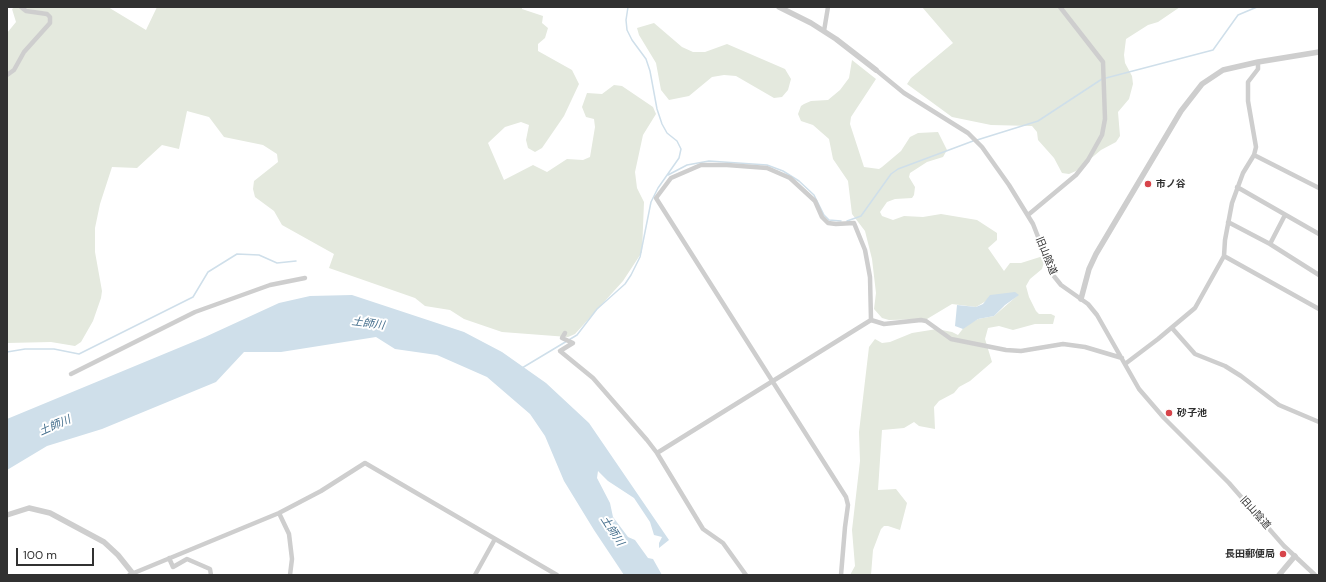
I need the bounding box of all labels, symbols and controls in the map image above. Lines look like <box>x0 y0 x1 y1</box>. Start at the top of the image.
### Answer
place label: 市ノ谷 <box>1156 178 1186 190</box>
marker: 市ノ谷 <box>1143 179 1153 189</box>
street label: 旧山陰道 <box>1033 235 1059 277</box>
water label: 土師川 <box>351 315 385 333</box>
place label: 砂子池 <box>1177 407 1207 419</box>
marker: 砂子池 <box>1164 408 1174 418</box>
water label: 土師川 <box>37 413 73 439</box>
street label: 旧山陰道 <box>1237 494 1273 532</box>
water label: 土師川 <box>597 514 627 548</box>
scale bar <box>18 540 96 566</box>
text: 100 m <box>23 547 57 563</box>
place label: 長田郵便局 <box>1225 548 1275 560</box>
marker: 長田郵便局 <box>1278 549 1288 559</box>

